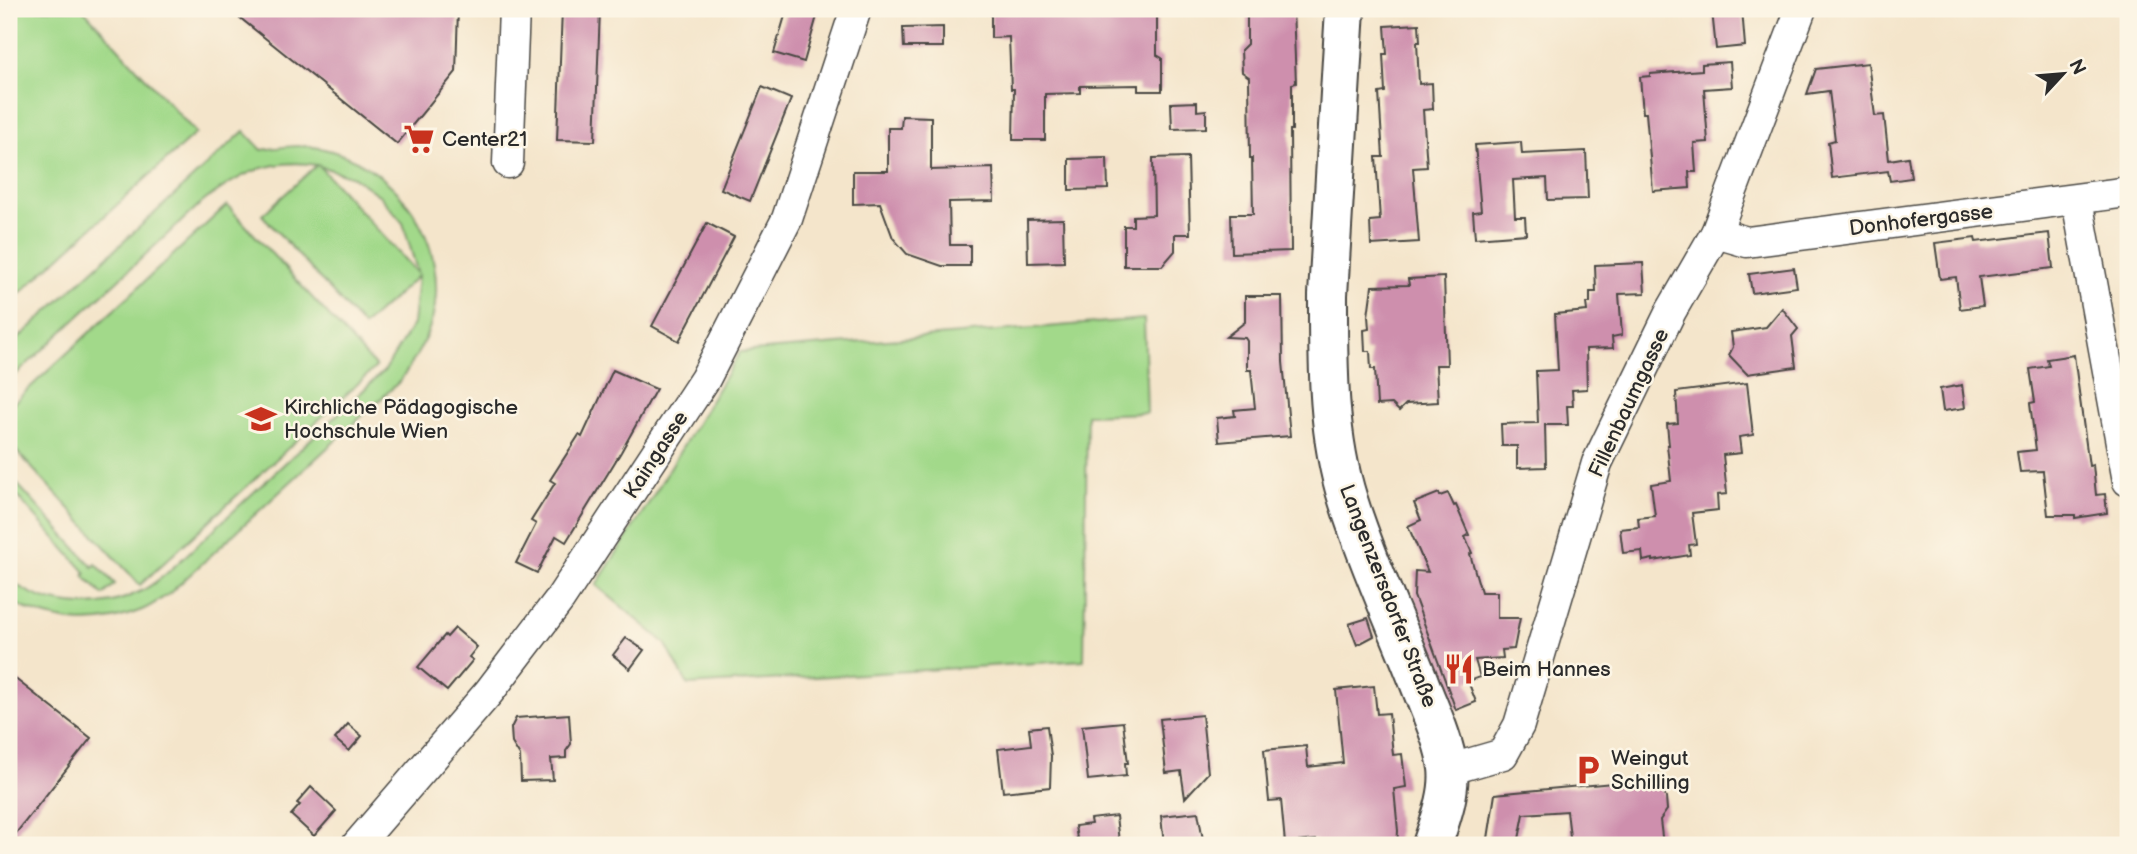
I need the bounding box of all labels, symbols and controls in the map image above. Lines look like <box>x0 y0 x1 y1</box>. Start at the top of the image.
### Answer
north arrow <box>2028 38 2098 108</box>
text: N <box>2063 56 2090 79</box>
supermarket icon: Center21 <box>402 122 436 156</box>
place label: Center21 <box>442 127 527 152</box>
street label: Donhofergasse <box>1848 199 1994 241</box>
street label: Fillenbaumgasse <box>1584 325 1674 481</box>
place label: Kirchliche Pädagogische Hochschule Wien <box>284 395 518 444</box>
school or university icon: Kirchliche Pädagogische Hochschule Wien <box>244 402 278 436</box>
street label: Kaingasse <box>618 407 694 503</box>
street label: Langenzersdorfer Straße <box>1334 481 1442 711</box>
restaurant icon: Beim Hannes <box>1442 652 1476 686</box>
place label: Beim Hannes <box>1482 657 1611 682</box>
place label: Weingut Schilling <box>1611 746 1690 795</box>
parking icon: Weingut Schilling <box>1571 753 1605 787</box>

